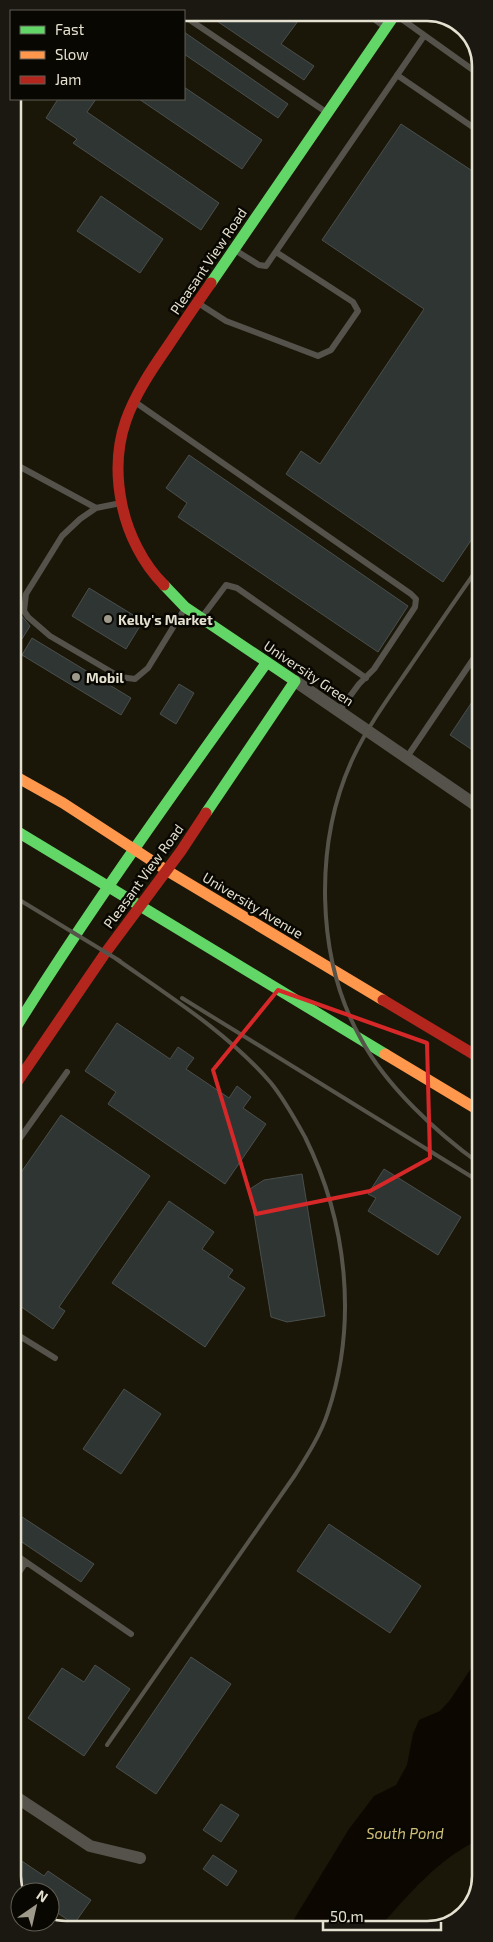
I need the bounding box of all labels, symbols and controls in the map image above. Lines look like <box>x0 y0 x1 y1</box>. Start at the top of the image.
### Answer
legend <box>10 10 185 100</box>
text: Fast <box>55 20 85 38</box>
text: Slow <box>55 45 89 63</box>
text: Jam <box>55 70 81 88</box>
street label: Pleasant View Road <box>166 205 250 317</box>
place label: Kelly's Market <box>118 611 213 628</box>
marker: Kelly's Market <box>102 613 114 625</box>
street label: University Green <box>261 637 357 709</box>
place label: Mobil <box>86 669 124 686</box>
marker: Mobil <box>70 671 82 683</box>
street label: Pleasant View Road <box>99 821 187 931</box>
street label: University Avenue <box>200 868 306 942</box>
water label: South Pond <box>366 1824 444 1842</box>
north arrow <box>10 1882 60 1932</box>
text: N <box>34 1886 51 1906</box>
scale bar <box>323 1900 440 1932</box>
text: 50 m <box>330 1907 364 1925</box>

